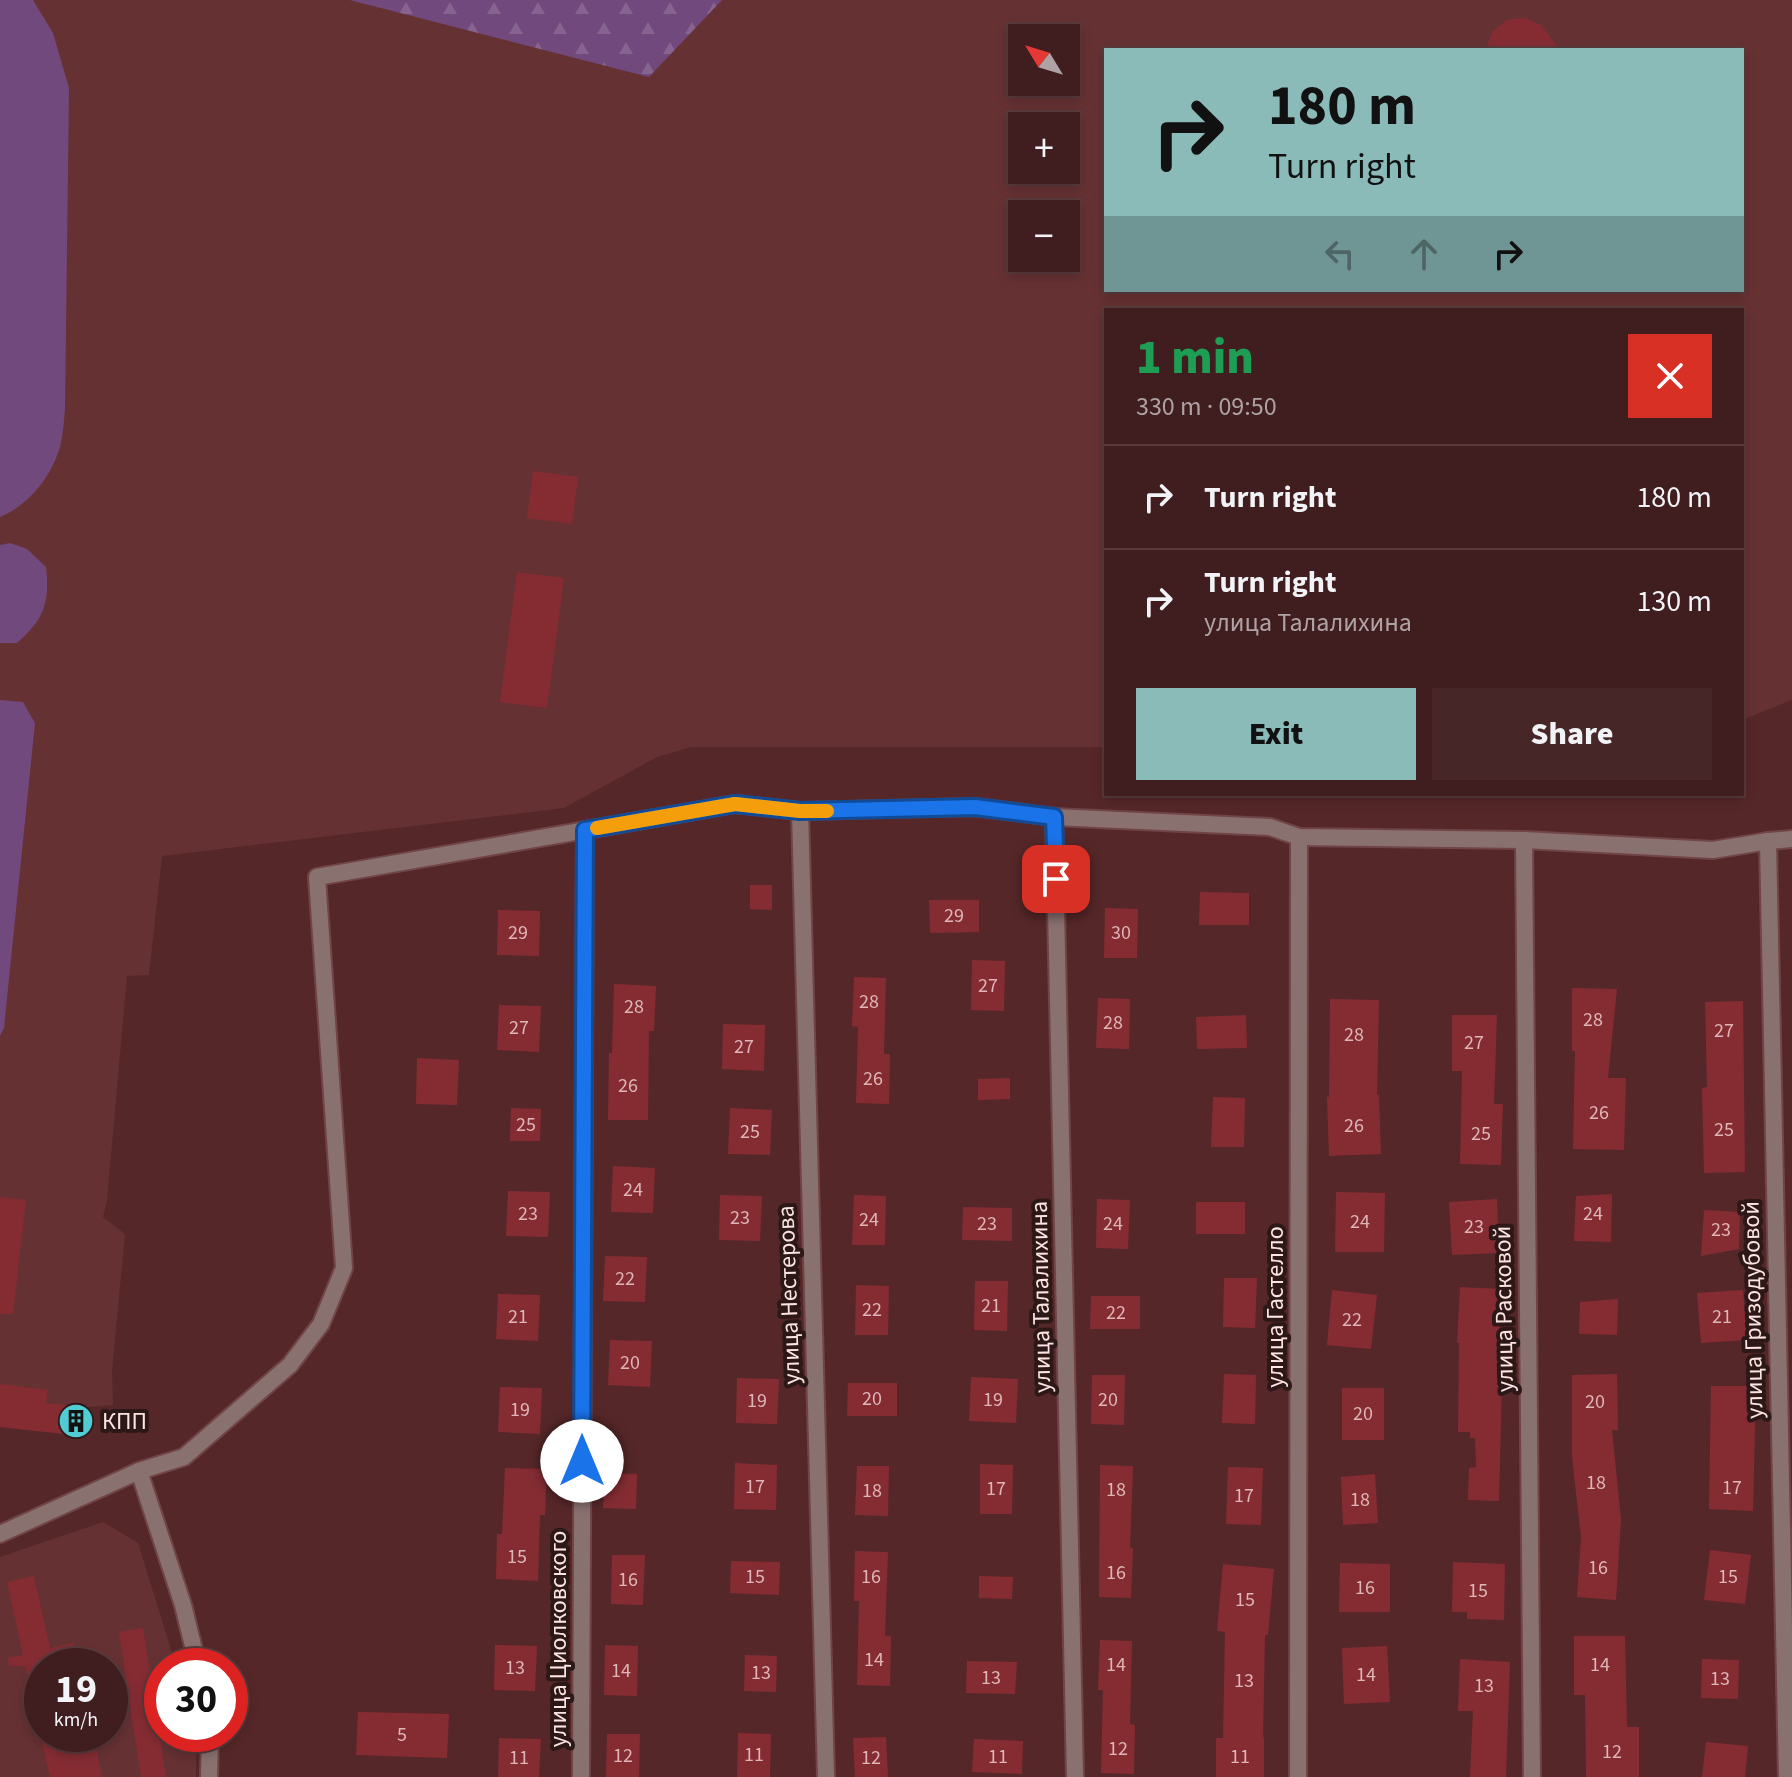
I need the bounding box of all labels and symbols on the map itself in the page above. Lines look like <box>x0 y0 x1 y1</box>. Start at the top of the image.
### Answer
north arrow <box>1008 24 1080 96</box>
pin <box>1022 845 1090 913</box>
house number: 29 <box>944 902 964 930</box>
house number: 29 <box>508 919 528 947</box>
house number: 30 <box>1111 919 1131 947</box>
house number: 27 <box>978 972 998 1000</box>
house number: 28 <box>859 988 879 1016</box>
house number: 28 <box>624 993 644 1021</box>
house number: 28 <box>1583 1006 1603 1034</box>
house number: 28 <box>1103 1009 1123 1037</box>
house number: 27 <box>509 1014 529 1042</box>
house number: 27 <box>1714 1017 1734 1045</box>
house number: 28 <box>1344 1021 1364 1049</box>
house number: 27 <box>1464 1029 1484 1057</box>
house number: 27 <box>734 1033 754 1061</box>
house number: 26 <box>863 1065 883 1093</box>
house number: 26 <box>618 1072 638 1100</box>
house number: 26 <box>1589 1099 1609 1127</box>
house number: 25 <box>516 1111 536 1139</box>
house number: 26 <box>1344 1112 1364 1140</box>
house number: 25 <box>1714 1116 1734 1144</box>
house number: 25 <box>740 1118 760 1146</box>
house number: 25 <box>1471 1120 1491 1148</box>
house number: 24 <box>623 1176 643 1204</box>
house number: 23 <box>518 1200 538 1228</box>
house number: 24 <box>1583 1200 1603 1228</box>
street label: улица Талалихина <box>1022 1201 1060 1393</box>
street label: улица Гризодубовой <box>1734 1201 1772 1419</box>
house number: 23 <box>730 1204 750 1232</box>
street label: улица Нестерова <box>768 1205 810 1385</box>
house number: 24 <box>859 1206 879 1234</box>
house number: 24 <box>1350 1208 1370 1236</box>
house number: 23 <box>977 1210 997 1238</box>
house number: 24 <box>1103 1210 1123 1238</box>
house number: 23 <box>1464 1213 1484 1241</box>
house number: 23 <box>1711 1216 1731 1244</box>
street label: улица Расковой <box>1485 1225 1523 1393</box>
street label: улица Гастелло <box>1258 1226 1293 1388</box>
house number: 22 <box>615 1265 635 1293</box>
house number: 21 <box>981 1292 1001 1320</box>
house number: 22 <box>862 1296 882 1324</box>
house number: 22 <box>1106 1299 1126 1327</box>
house number: 21 <box>508 1303 528 1331</box>
house number: 21 <box>1712 1303 1732 1331</box>
house number: 22 <box>1342 1306 1362 1334</box>
house number: 20 <box>620 1349 640 1377</box>
house number: 20 <box>862 1385 882 1413</box>
house number: 19 <box>983 1386 1003 1414</box>
house number: 20 <box>1098 1386 1118 1414</box>
house number: 19 <box>747 1387 767 1415</box>
house number: 20 <box>1585 1388 1605 1416</box>
house number: 19 <box>510 1396 530 1424</box>
house number: 20 <box>1353 1400 1373 1428</box>
building icon: КПП <box>57 1402 95 1440</box>
place label: КПП <box>102 1404 147 1439</box>
position arrow <box>540 1419 624 1503</box>
house number: 18 <box>1586 1469 1606 1497</box>
house number: 17 <box>745 1473 765 1501</box>
house number: 17 <box>1722 1474 1742 1502</box>
house number: 17 <box>986 1475 1006 1503</box>
house number: 18 <box>1106 1476 1126 1504</box>
house number: 18 <box>862 1477 882 1505</box>
house number: 17 <box>1234 1482 1254 1510</box>
house number: 18 <box>1350 1486 1370 1514</box>
street label: улица Циолковского <box>541 1531 576 1747</box>
house number: 15 <box>507 1543 527 1571</box>
house number: 16 <box>1588 1554 1608 1582</box>
house number: 16 <box>1106 1559 1126 1587</box>
house number: 15 <box>745 1563 765 1591</box>
house number: 16 <box>861 1563 881 1591</box>
house number: 15 <box>1718 1563 1738 1591</box>
house number: 16 <box>618 1566 638 1594</box>
house number: 16 <box>1355 1574 1375 1602</box>
house number: 15 <box>1468 1577 1488 1605</box>
house number: 15 <box>1235 1586 1255 1614</box>
house number: 14 <box>864 1646 884 1674</box>
speed limit sign: 30 <box>144 1648 248 1752</box>
house number: 14 <box>1106 1651 1126 1679</box>
house number: 14 <box>1590 1651 1610 1679</box>
house number: 13 <box>505 1654 525 1682</box>
house number: 14 <box>611 1657 631 1685</box>
house number: 13 <box>751 1659 771 1687</box>
house number: 14 <box>1356 1661 1376 1689</box>
house number: 13 <box>981 1664 1001 1692</box>
house number: 13 <box>1710 1665 1730 1693</box>
house number: 13 <box>1234 1667 1254 1695</box>
house number: 13 <box>1474 1672 1494 1700</box>
house number: 5 <box>397 1721 407 1749</box>
house number: 12 <box>1108 1735 1128 1763</box>
house number: 12 <box>1602 1738 1622 1766</box>
house number: 11 <box>744 1741 764 1769</box>
house number: 12 <box>613 1742 633 1770</box>
house number: 11 <box>988 1743 1008 1771</box>
house number: 11 <box>1230 1743 1250 1771</box>
house number: 11 <box>509 1744 529 1772</box>
house number: 12 <box>861 1744 881 1772</box>

